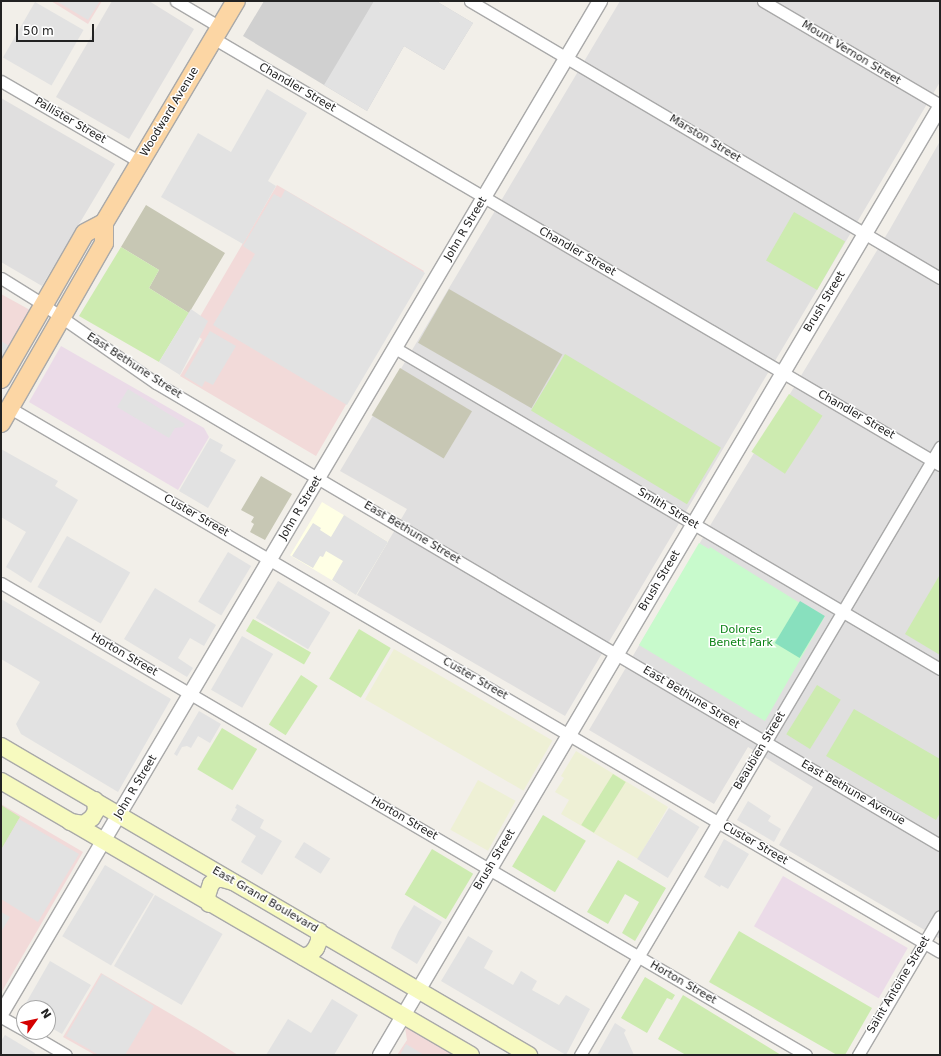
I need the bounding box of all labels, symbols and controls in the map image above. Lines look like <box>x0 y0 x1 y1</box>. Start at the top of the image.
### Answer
scale bar <box>18 16 96 42</box>
street label: Mount Vernon Street <box>799 18 903 88</box>
text: 50 m <box>23 24 54 38</box>
street label: Chandler Street <box>256 61 338 115</box>
street label: Woodward Avenue <box>138 65 202 159</box>
street label: Pallister Street <box>32 95 108 147</box>
street label: Marston Street <box>667 112 743 166</box>
street label: John R Street <box>442 195 490 263</box>
street label: Chandler Street <box>536 225 618 279</box>
street label: Brush Street <box>802 269 848 335</box>
street label: East Bethune Street <box>84 330 184 402</box>
street label: Chandler Street <box>815 388 897 442</box>
street label: John R Street <box>277 474 325 542</box>
street label: Smith Street <box>635 486 701 532</box>
street label: Custer Street <box>161 492 231 540</box>
street label: East Bethune Street <box>361 499 463 567</box>
street label: Brush Street <box>637 548 683 614</box>
park label: Dolores Benett Park <box>709 624 773 650</box>
street label: Horton Street <box>88 631 160 679</box>
street label: Custer Street <box>440 655 510 703</box>
street label: East Bethune Street <box>640 664 742 732</box>
street label: Beaubien Street <box>731 710 789 792</box>
street label: John R Street <box>112 753 160 821</box>
street label: East Bethune Avenue <box>799 758 907 828</box>
street label: Horton Street <box>368 795 440 843</box>
street label: Custer Street <box>720 820 790 868</box>
street label: Brush Street <box>472 827 518 893</box>
street label: East Grand Boulevard <box>210 864 320 936</box>
street label: Saint Antoine Street <box>865 934 933 1036</box>
street label: Horton Street <box>647 959 719 1007</box>
north arrow <box>16 1000 56 1040</box>
text: N <box>38 1006 54 1021</box>

